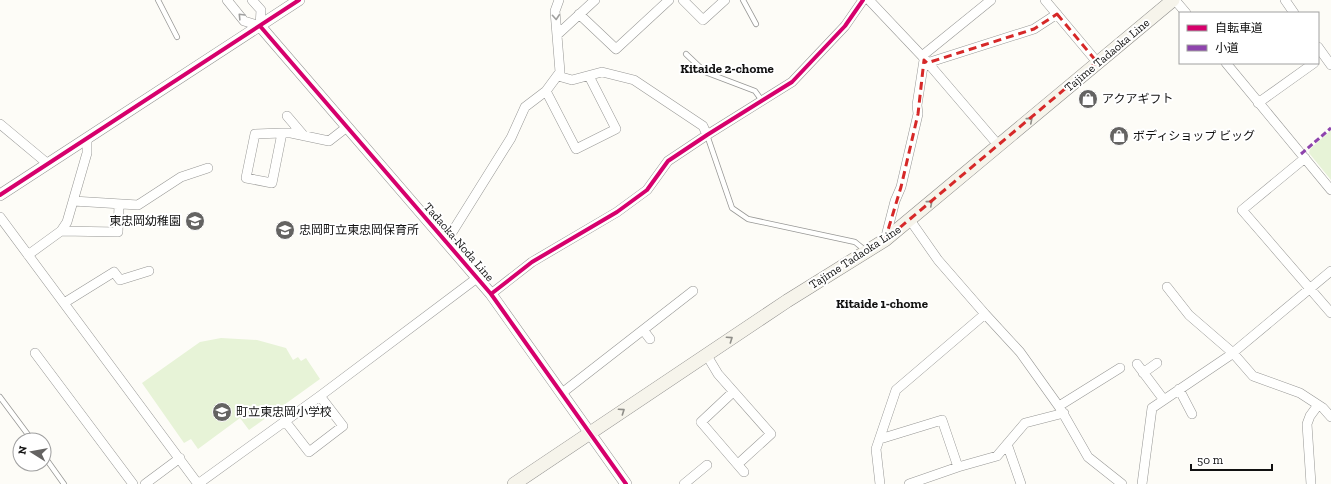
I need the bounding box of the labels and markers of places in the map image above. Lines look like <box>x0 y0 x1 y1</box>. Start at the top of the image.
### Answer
shop icon: アクアギフト <box>1077 88 1099 110</box>
place label: アクアギフト <box>1102 92 1173 106</box>
shop icon: ボディショップ ビッグ <box>1108 125 1130 147</box>
place label: ボディショップ ビッグ <box>1133 129 1255 143</box>
school or university icon: 東忠岡幼稚園 <box>184 210 206 232</box>
place label: 東忠岡幼稚園 <box>109 214 181 228</box>
school or university icon: 忠岡町立東忠岡保育所 <box>274 219 296 241</box>
place label: 忠岡町立東忠岡保育所 <box>299 223 419 237</box>
school or university icon: 町立東忠岡小学校 <box>211 401 233 423</box>
place label: 町立東忠岡小学校 <box>236 405 332 419</box>

